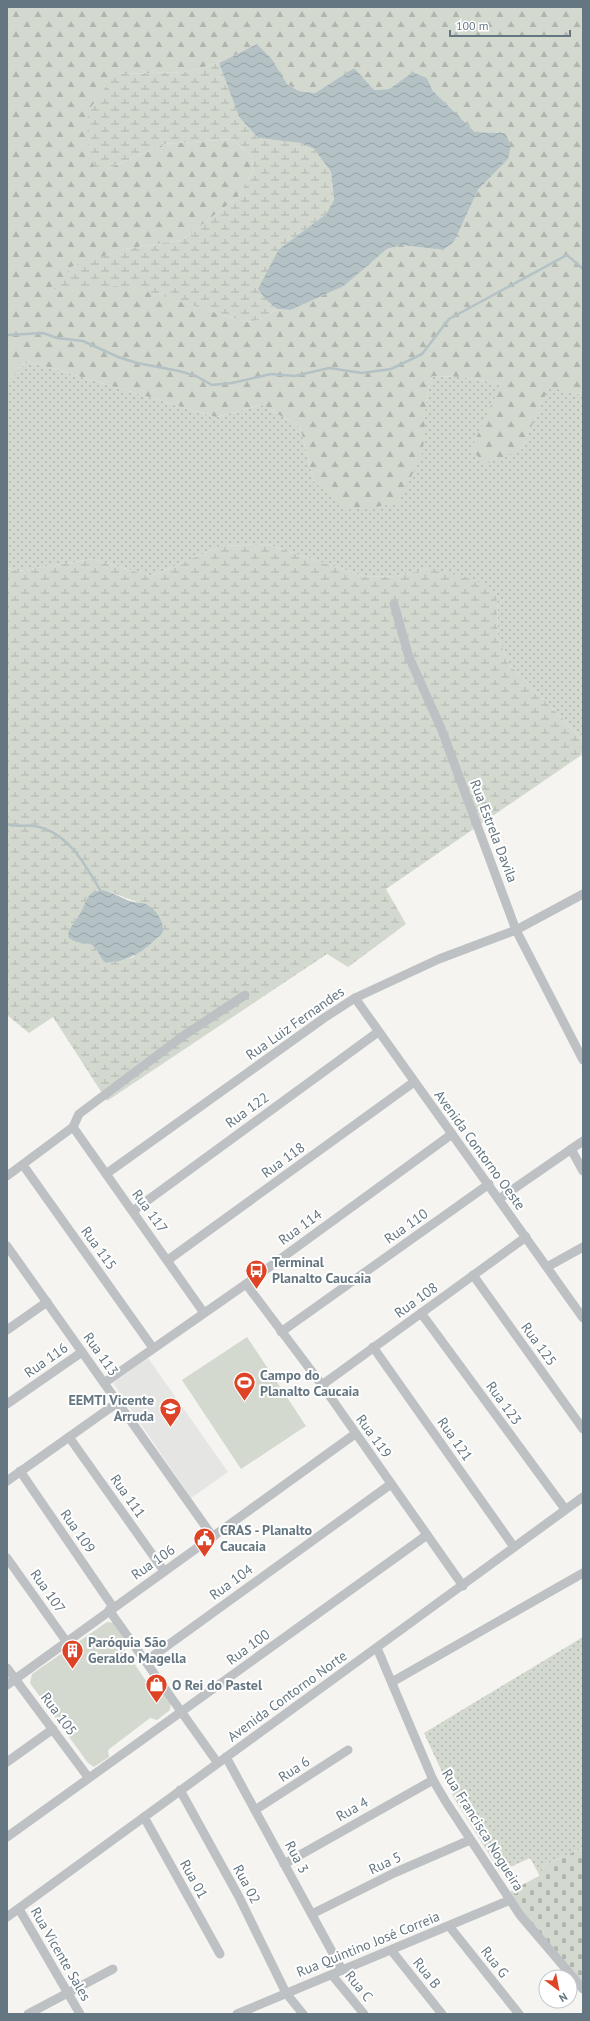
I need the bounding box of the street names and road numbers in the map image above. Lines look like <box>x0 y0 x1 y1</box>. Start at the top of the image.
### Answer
street label: Rua Estrela Davila <box>466 777 522 885</box>
street label: Rua Luiz Fernandes <box>242 982 348 1064</box>
street label: Avenida Contorno Oeste <box>430 1087 530 1213</box>
street label: Rua 122 <box>222 1088 272 1132</box>
street label: Rua 118 <box>258 1138 308 1182</box>
street label: Rua 117 <box>128 1186 172 1236</box>
street label: Rua 110 <box>381 1204 432 1248</box>
street label: Rua 114 <box>275 1205 326 1249</box>
street label: Rua 115 <box>77 1223 121 1273</box>
street label: Rua 108 <box>391 1278 441 1322</box>
street label: Rua 125 <box>517 1319 561 1369</box>
street label: Rua 113 <box>79 1329 123 1379</box>
street label: Rua 116 <box>21 1338 71 1382</box>
street label: Rua 123 <box>482 1378 526 1428</box>
street label: Rua 119 <box>352 1411 396 1461</box>
street label: Rua 121 <box>433 1414 477 1464</box>
street label: Rua 111 <box>106 1471 150 1521</box>
street label: Rua 109 <box>56 1506 100 1556</box>
street label: Rua 106 <box>128 1540 178 1584</box>
street label: Rua 104 <box>206 1560 257 1604</box>
street label: Rua 107 <box>26 1566 70 1616</box>
street label: Rua 100 <box>223 1625 274 1669</box>
street label: Avenida Contorno Norte <box>224 1647 350 1745</box>
street label: Rua 105 <box>37 1689 81 1739</box>
street label: Rua 6 <box>275 1752 313 1786</box>
street label: Rua Francisca Nogueira <box>438 1766 528 1894</box>
street label: Rua 4 <box>333 1793 372 1825</box>
street label: Rua 3 <box>281 1838 313 1876</box>
street label: Rua 5 <box>366 1848 404 1878</box>
street label: Rua 01 <box>176 1856 212 1902</box>
street label: Rua 02 <box>229 1861 265 1907</box>
street label: Rua Vicente Sales <box>27 1904 95 2004</box>
street label: Rua Quintino José Correia <box>294 1907 442 1981</box>
street label: Rua G <box>477 1943 513 1981</box>
street label: Rua B <box>409 1954 445 1992</box>
street label: Rua C <box>341 1967 377 2005</box>

